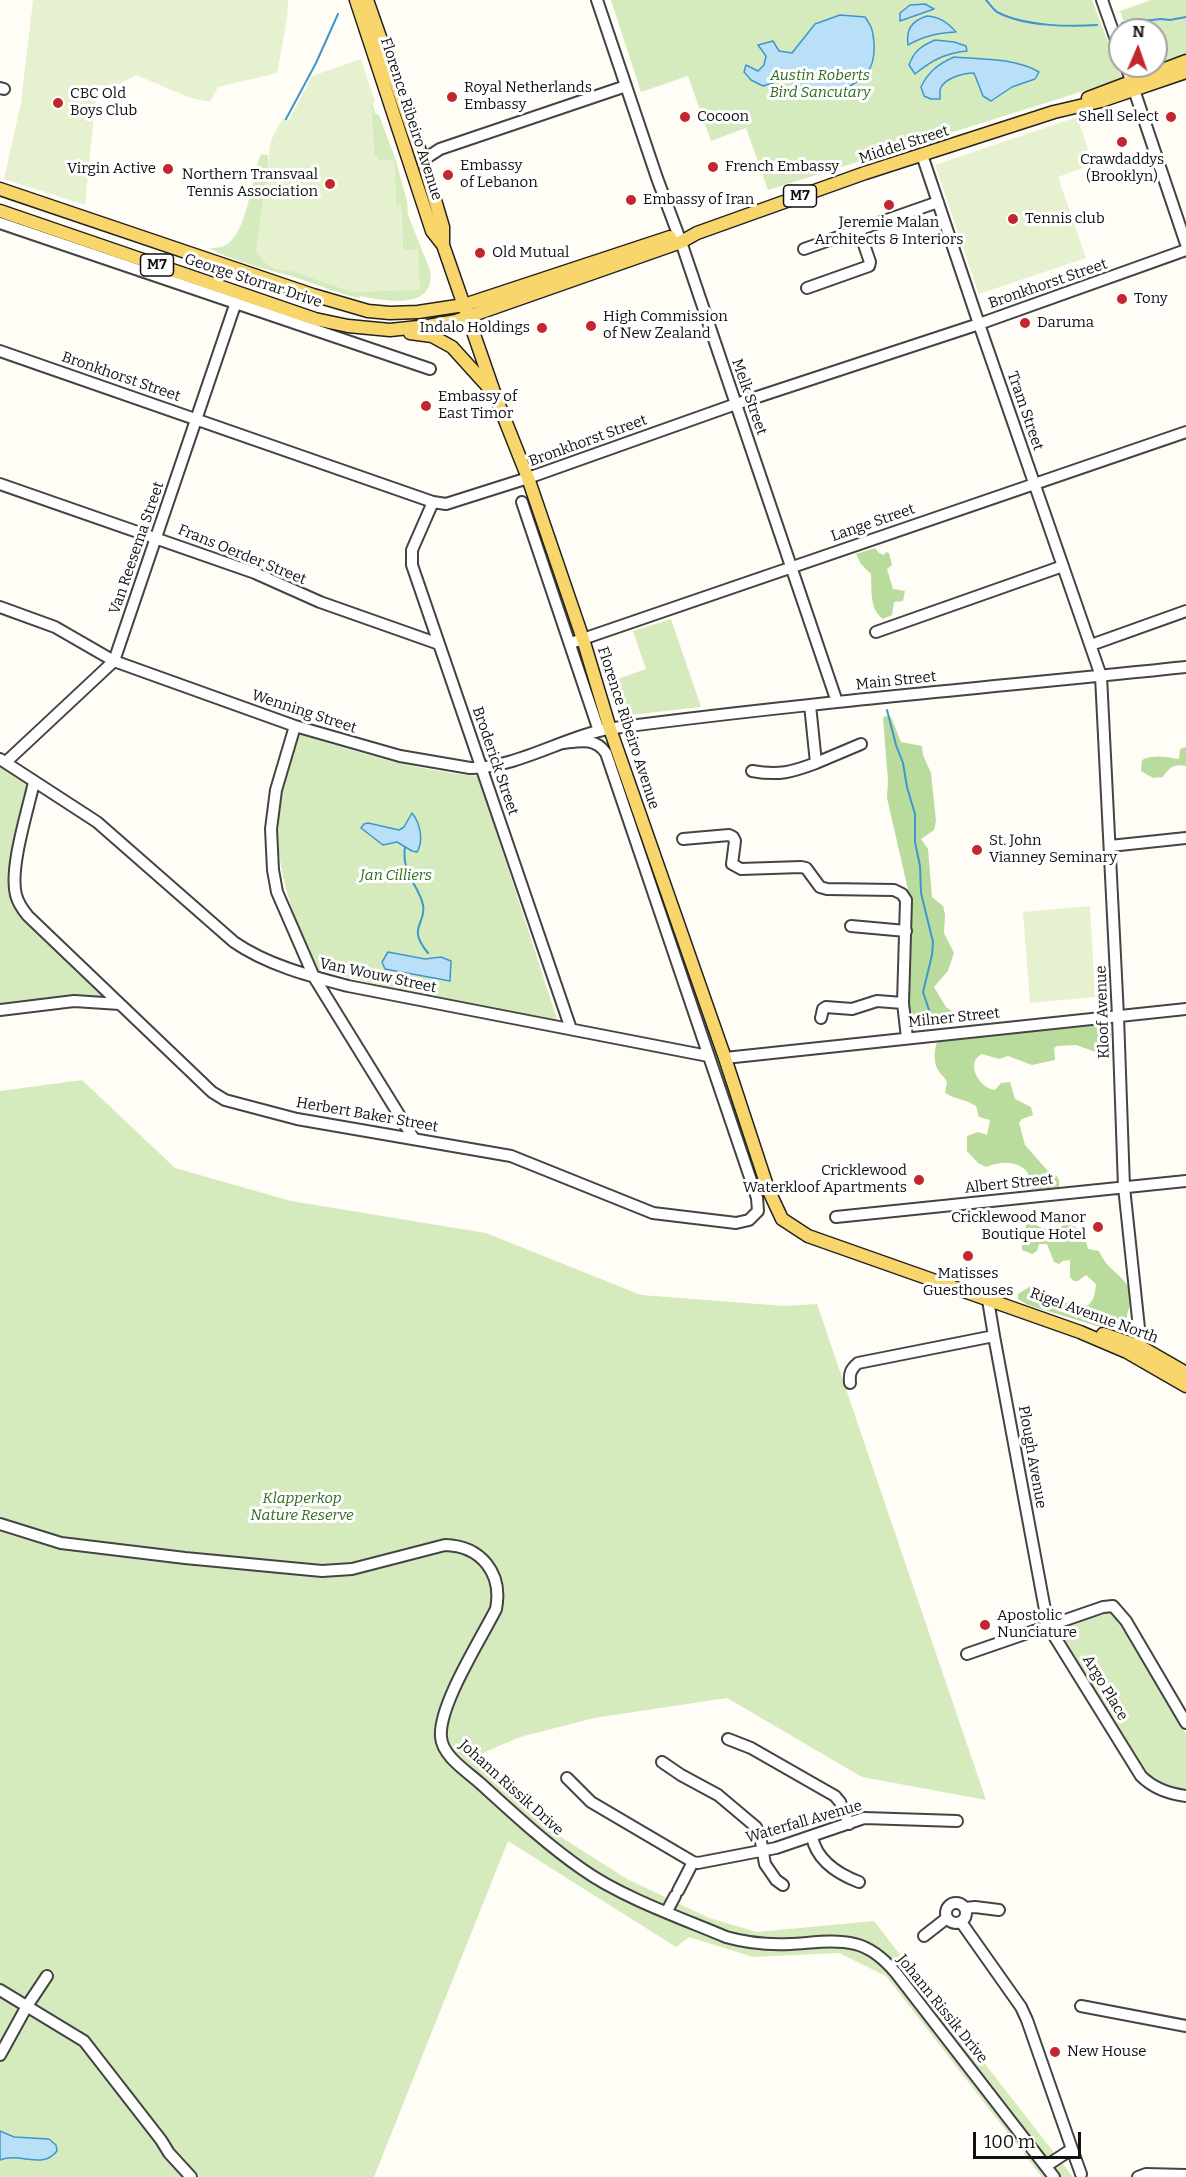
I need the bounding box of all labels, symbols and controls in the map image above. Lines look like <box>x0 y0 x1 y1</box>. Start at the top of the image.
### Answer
north arrow <box>1108 18 1168 78</box>
text: N <box>1132 22 1145 41</box>
street label: Florence Ribeiro Avenue <box>376 35 446 203</box>
park label: Austin Roberts Bird Sancutary <box>769 67 871 102</box>
place label: Royal Netherlands Embassy <box>464 79 592 114</box>
place label: CBC Old Boys Club <box>70 85 137 120</box>
marker: Royal Netherlands Embassy <box>445 90 459 104</box>
marker: CBC Old Boys Club <box>51 96 65 110</box>
place label: Cocoon <box>697 108 749 126</box>
place label: Shell Select <box>1078 108 1159 126</box>
marker: Cocoon <box>678 110 692 124</box>
marker: Shell Select <box>1164 110 1178 124</box>
street label: Middel Street <box>857 122 951 168</box>
marker: Crawdaddys (Brooklyn) <box>1115 135 1129 149</box>
place label: Crawdaddys (Brooklyn) <box>1080 151 1164 186</box>
place label: Embassy of Lebanon <box>460 157 538 192</box>
place label: French Embassy <box>725 158 839 176</box>
place label: Virgin Active <box>67 160 156 178</box>
marker: French Embassy <box>706 160 720 174</box>
marker: Virgin Active <box>161 162 175 176</box>
place label: Northern Transvaal Tennis Association <box>182 166 318 201</box>
marker: Embassy of Lebanon <box>441 168 455 182</box>
marker: Northern Transvaal Tennis Association <box>323 177 337 191</box>
road number: M7 <box>784 185 816 207</box>
place label: Embassy of Iran <box>643 191 754 209</box>
marker: Embassy of Iran <box>624 193 638 207</box>
marker: Jeremie Malan Architects & Interiors <box>882 198 896 212</box>
place label: Tennis club <box>1025 210 1105 228</box>
marker: Tennis club <box>1006 212 1020 226</box>
place label: Jeremie Malan Architects & Interiors <box>815 214 963 249</box>
place label: Old Mutual <box>492 244 569 262</box>
marker: Old Mutual <box>473 246 487 260</box>
street label: George Storrar Drive <box>182 250 324 312</box>
road number: M7 <box>140 254 174 276</box>
street label: Bronkhorst Street <box>986 255 1110 313</box>
place label: Tony <box>1134 290 1168 308</box>
marker: Tony <box>1115 292 1129 306</box>
place label: High Commission of New Zealand <box>603 308 728 343</box>
place label: Daruma <box>1037 314 1094 332</box>
marker: Daruma <box>1018 316 1032 330</box>
place label: Indalo Holdings <box>419 319 530 337</box>
marker: High Commission of New Zealand <box>584 319 598 333</box>
marker: Indalo Holdings <box>535 321 549 335</box>
street label: Bronkhorst Street <box>59 348 183 406</box>
street label: Melk Street <box>728 356 770 438</box>
street label: Tram Street <box>1003 369 1047 453</box>
place label: Embassy of East Timor <box>438 388 517 423</box>
marker: Embassy of East Timor <box>419 399 433 413</box>
street label: Bronkhorst Street <box>526 411 650 471</box>
street label: Van Reesema Street <box>106 479 168 617</box>
street label: Lange Street <box>829 500 917 546</box>
street label: Frans Oerder Street <box>175 521 309 589</box>
street label: Florence Ribeiro Avenue <box>593 644 663 812</box>
street label: Main Street <box>855 668 937 694</box>
street label: Wenning Street <box>249 687 359 737</box>
street label: Broderick Street <box>468 704 522 818</box>
place label: St. John Vianney Seminary <box>989 832 1117 867</box>
marker: St. John Vianney Seminary <box>970 843 984 857</box>
park label: Jan Cilliers <box>360 867 432 885</box>
street label: Van Wouw Street <box>318 955 438 997</box>
street label: Kloof Avenue <box>1092 965 1114 1059</box>
street label: Milner Street <box>907 1004 1001 1032</box>
street label: Herbert Baker Street <box>295 1094 439 1136</box>
place label: Cricklewood Waterkloof Apartments <box>743 1162 907 1197</box>
street label: Albert Street <box>964 1170 1054 1198</box>
marker: Cricklewood Waterkloof Apartments <box>912 1173 926 1187</box>
place label: Cricklewood Manor Boutique Hotel <box>951 1209 1086 1244</box>
marker: Cricklewood Manor Boutique Hotel <box>1091 1220 1105 1234</box>
marker: Matisses Guesthouses <box>961 1249 975 1263</box>
place label: Matisses Guesthouses <box>923 1265 1013 1300</box>
street label: Rigel Avenue North <box>1027 1284 1161 1348</box>
street label: Plough Avenue <box>1014 1404 1050 1510</box>
park label: Klapperkop Nature Reserve <box>250 1490 354 1525</box>
place label: Apostolic Nunciature <box>997 1607 1077 1642</box>
marker: Apostolic Nunciature <box>978 1618 992 1632</box>
street label: Argo Place <box>1078 1652 1132 1724</box>
street label: Johann Rissik Drive <box>455 1736 567 1840</box>
street label: Waterfall Avenue <box>744 1797 864 1847</box>
street label: Johann Rissik Drive <box>893 1951 991 2067</box>
place label: New House <box>1067 2043 1147 2061</box>
marker: New House <box>1048 2045 1062 2059</box>
scale bar <box>976 2120 1084 2158</box>
text: 100 m <box>984 2131 1035 2153</box>

